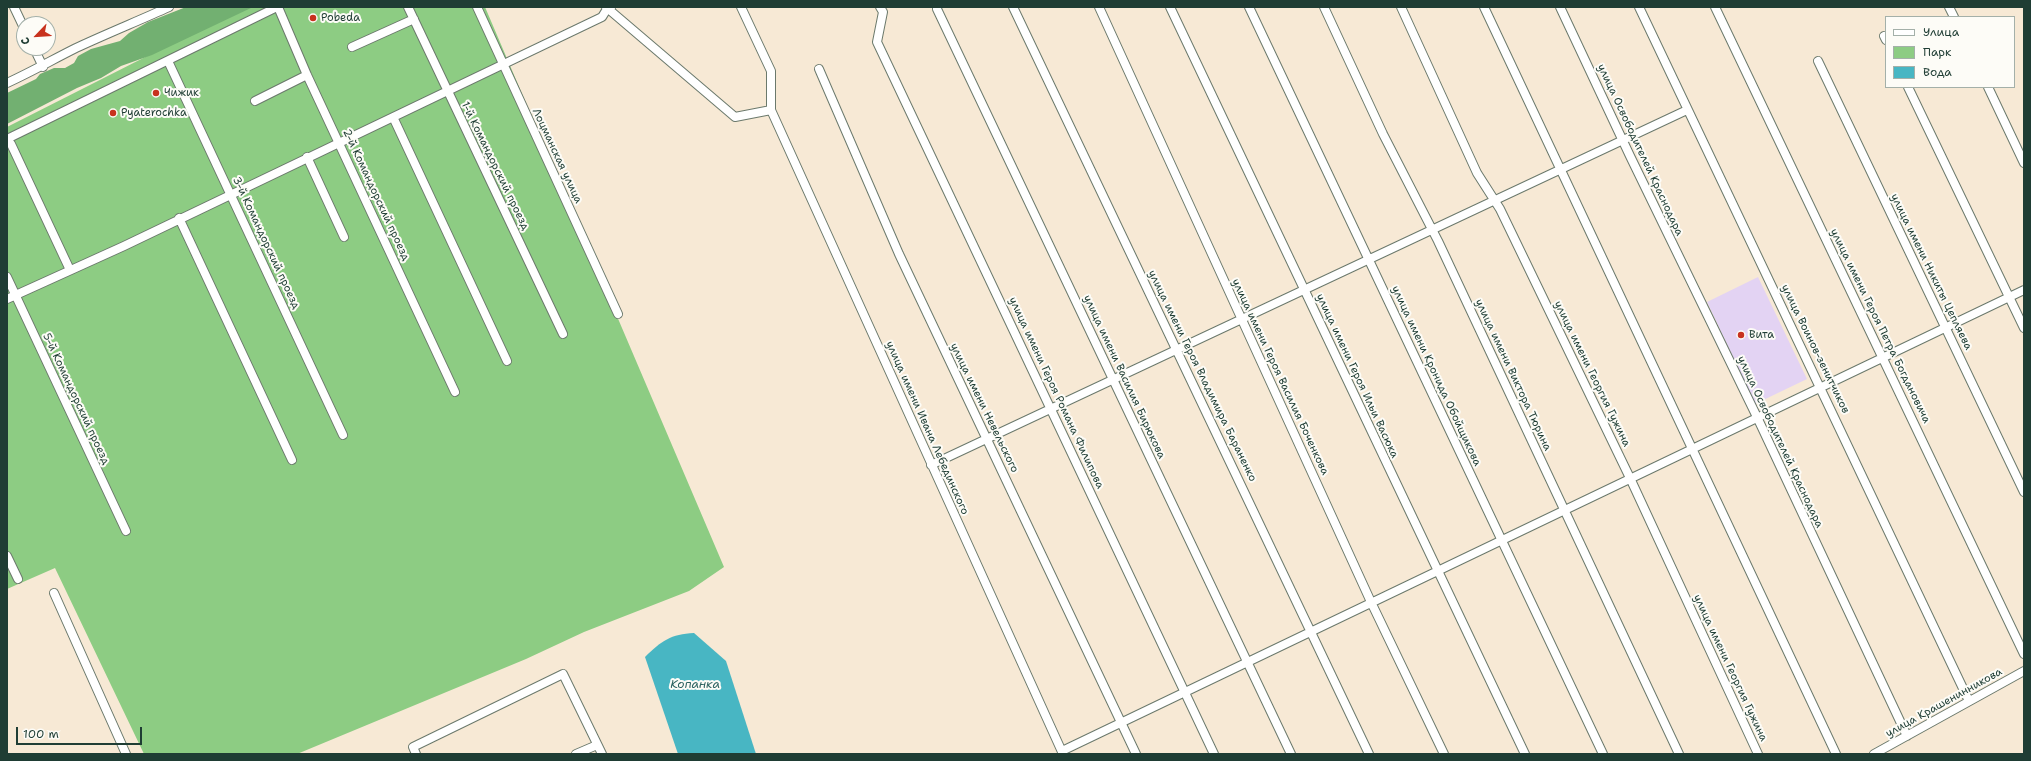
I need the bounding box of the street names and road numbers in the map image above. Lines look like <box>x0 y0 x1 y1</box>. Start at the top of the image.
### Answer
street label: улица Освободителей Краснодара <box>1594 62 1686 238</box>
street label: 1-й Командорский проезд <box>458 100 532 232</box>
street label: Лоцманская улица <box>529 106 585 206</box>
street label: 2-й Командорский проезд <box>340 127 412 263</box>
street label: 3-й Командорский проезд <box>229 175 303 311</box>
street label: улица имени Никиты Цепляева <box>1887 192 1975 352</box>
street label: улица имени Героя Петра Богдановича <box>1827 227 1933 425</box>
street label: улица имени Героя Владимира Бараненко <box>1145 268 1259 484</box>
street label: улица имени Героя Василия Боченкова <box>1229 277 1331 477</box>
street label: улица Воинов-зенитчиков <box>1778 282 1852 416</box>
street label: улица имени Кронида Обойщикова <box>1388 284 1484 468</box>
street label: улица имени Героя Ильи Васюка <box>1313 292 1401 460</box>
street label: улица имени Василия Бирюкова <box>1080 293 1168 461</box>
street label: улица имени Героя Романа Филипова <box>1006 295 1106 491</box>
street label: улица имени Виктора Тюрина <box>1472 297 1554 453</box>
street label: улица имени Георгия Гужина <box>1551 299 1633 449</box>
street label: 5-й Командорский проезд <box>40 331 112 467</box>
street label: улица имени Ивана Лебединского <box>883 339 971 517</box>
street label: улица имени Невельского <box>947 341 1021 475</box>
street label: улица Освободителей Краснодара <box>1734 354 1826 530</box>
street label: улица имени Георгия Гужина <box>1690 592 1770 744</box>
street label: улица Крашенинникова <box>1883 665 2005 741</box>

